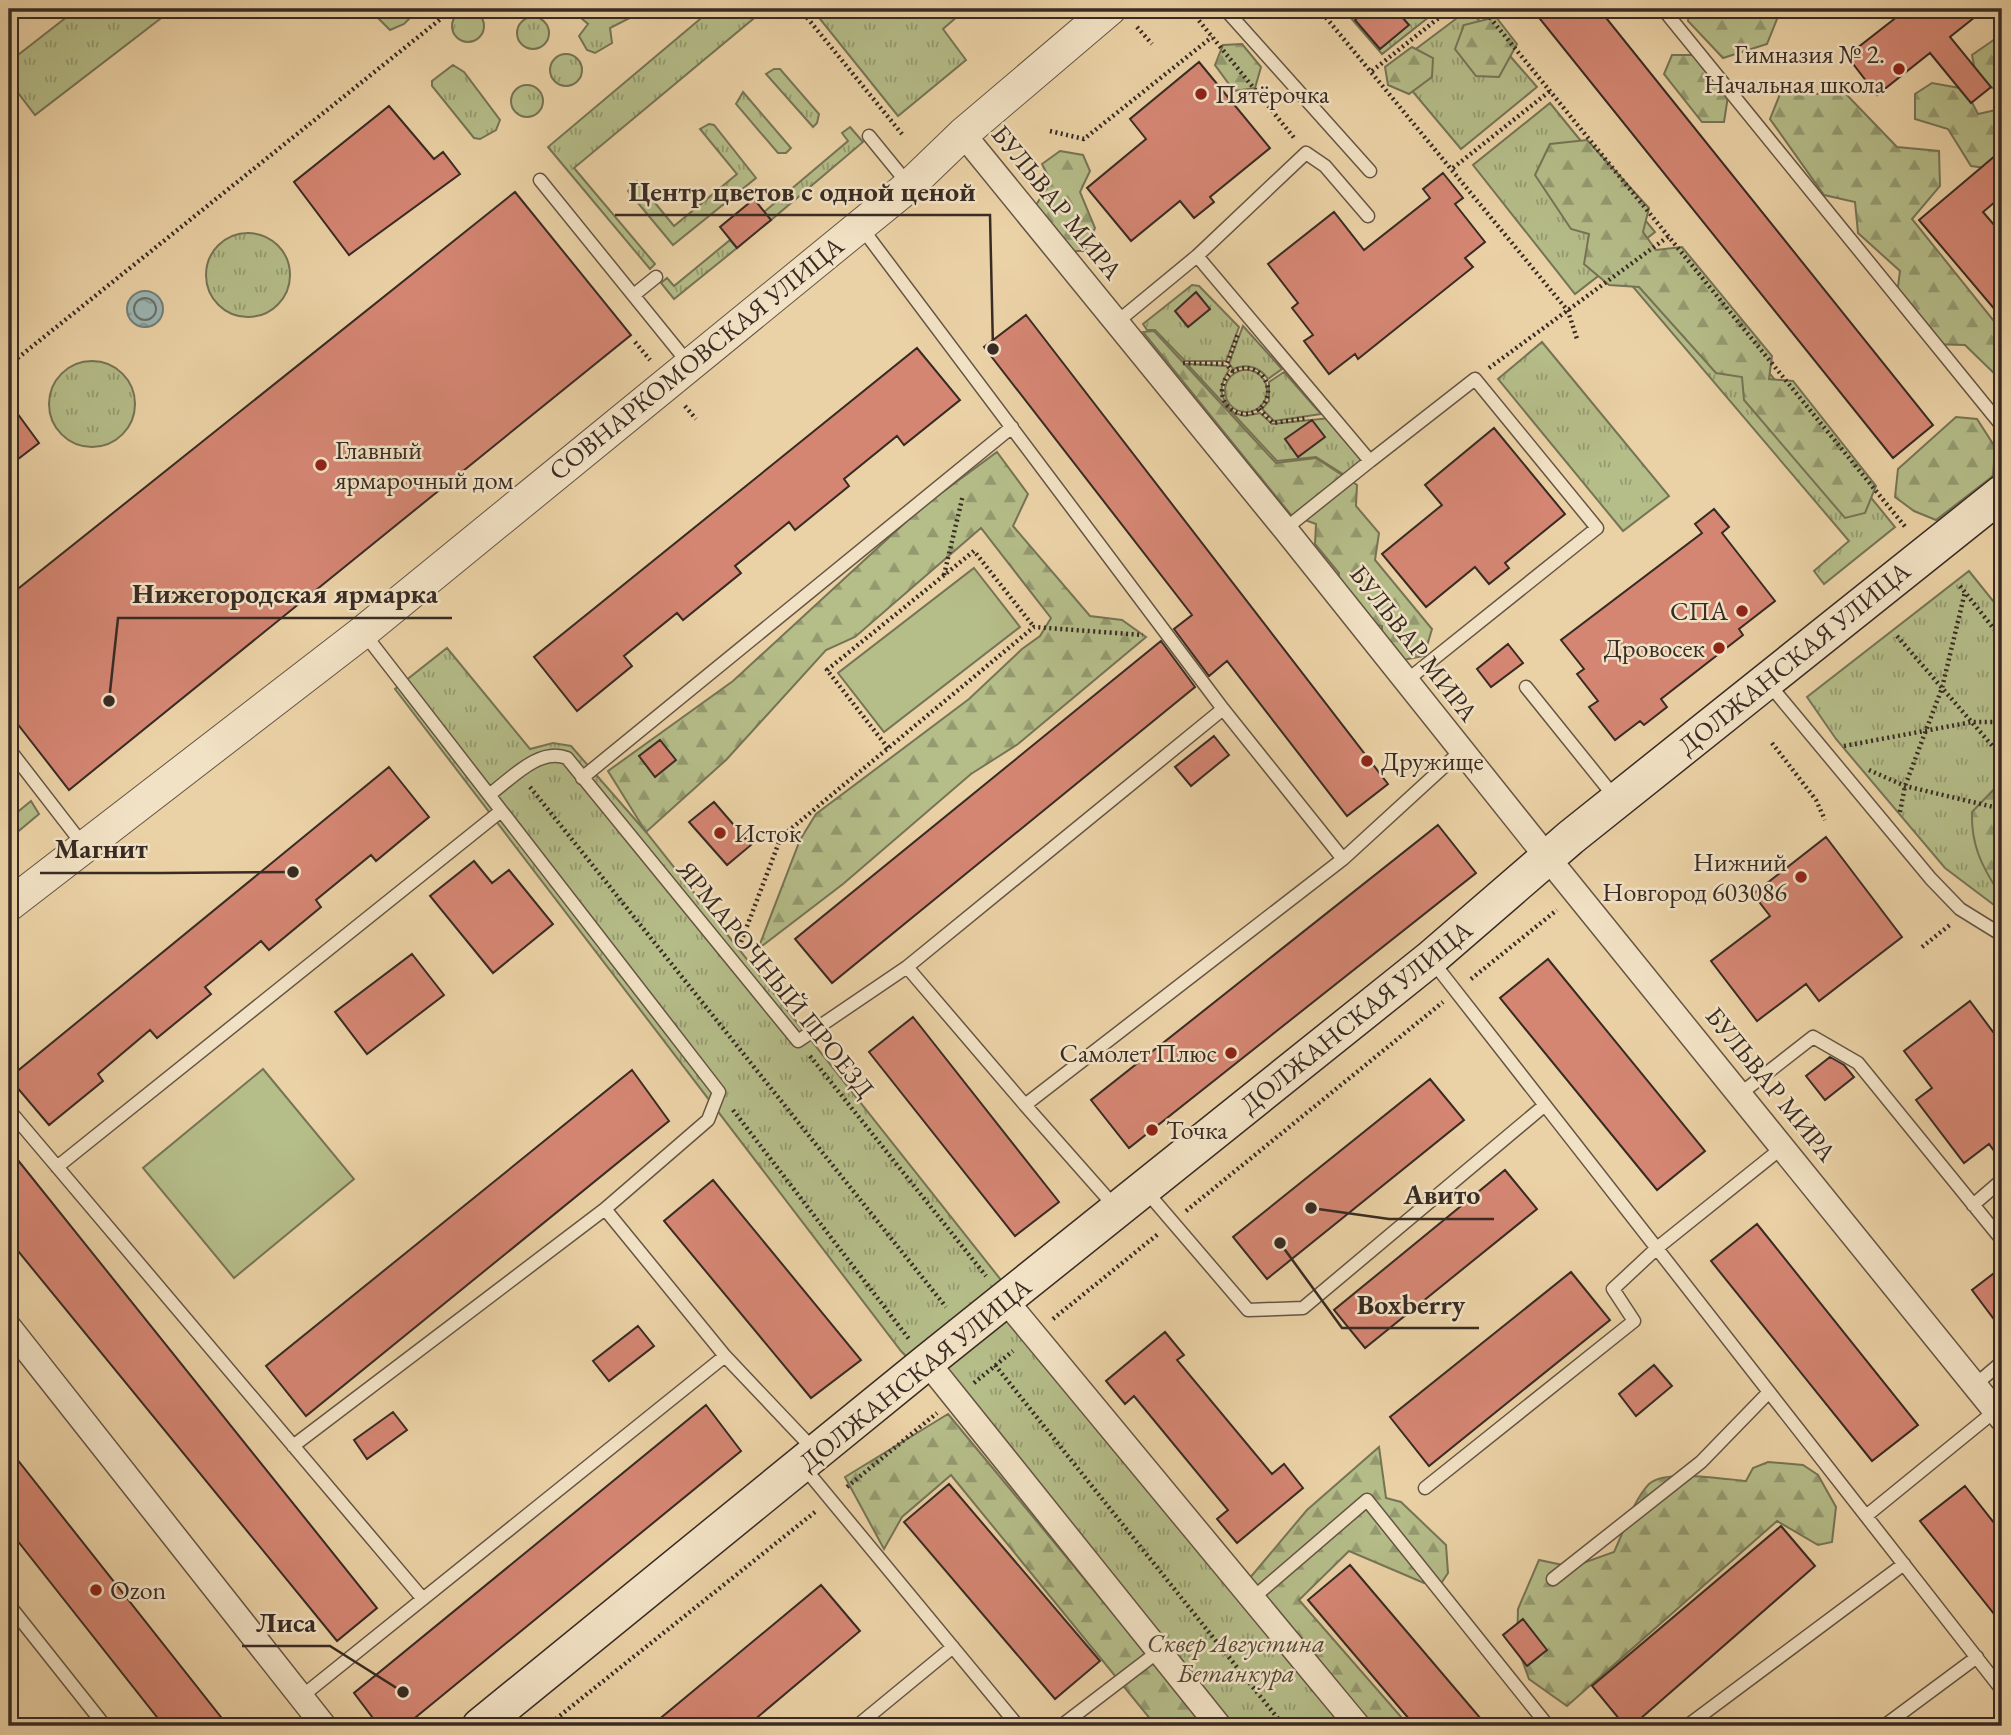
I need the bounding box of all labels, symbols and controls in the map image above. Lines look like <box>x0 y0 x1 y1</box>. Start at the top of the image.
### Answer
place label: Гимназия № 2. Начальная школа <box>1704 37 1886 101</box>
marker: Гимназия № 2. Начальная школа <box>1891 61 1907 77</box>
place label: Пятёрочка <box>1215 77 1330 111</box>
marker: Пятёрочка <box>1193 86 1209 102</box>
street label: БУЛЬВАР МИРА <box>984 118 1131 287</box>
callout: Центр цветов с одной ценой <box>615 166 990 215</box>
text: Центр цветов с одной ценой <box>628 173 976 209</box>
street label: СОВНАРКОМОВСКАЯ УЛИЦА <box>542 228 851 488</box>
place label: Главный ярмарочный дом <box>334 433 514 497</box>
marker: Главный ярмарочный дом <box>313 457 329 473</box>
street label: ДОЛЖАНСКАЯ УЛИЦА <box>1671 553 1918 762</box>
street label: БУЛЬВАР МИРА <box>1342 558 1486 729</box>
callout: Нижегородская ярмарка <box>118 569 452 618</box>
text: Нижегородская ярмарка <box>132 575 439 611</box>
place label: СПА <box>1670 594 1729 628</box>
marker: СПА <box>1734 603 1750 619</box>
place label: Дровосек <box>1604 631 1706 665</box>
marker: Дровосек <box>1711 640 1727 656</box>
place label: Дружище <box>1381 744 1484 778</box>
marker: Дружище <box>1359 753 1375 769</box>
place label: Исток <box>734 816 802 850</box>
callout: Магнит <box>40 824 161 873</box>
marker: Исток <box>712 825 728 841</box>
text: Магнит <box>54 830 148 866</box>
place label: Нижний Новгород 603086 <box>1602 845 1787 909</box>
street label: ЯРМАРОЧНЫЙ ПРОЕЗД <box>669 852 883 1105</box>
marker: Нижний Новгород 603086 <box>1793 869 1809 885</box>
street label: ДОЛЖАНСКАЯ УЛИЦА <box>1233 912 1480 1121</box>
street label: БУЛЬВАР МИРА <box>1698 1000 1845 1169</box>
place label: Самолет Плюс <box>1059 1036 1217 1070</box>
marker: Самолет Плюс <box>1223 1045 1239 1061</box>
place label: Точка <box>1166 1113 1228 1147</box>
marker: Точка <box>1144 1122 1160 1138</box>
callout: Авито <box>1389 1170 1494 1219</box>
text: Авито <box>1403 1176 1480 1212</box>
street label: ДОЛЖАНСКАЯ УЛИЦА <box>792 1269 1039 1478</box>
callout: Boxberry <box>1342 1279 1479 1328</box>
text: Boxberry <box>1357 1286 1466 1322</box>
place label: Ozon <box>110 1573 167 1607</box>
marker: Ozon <box>88 1582 104 1598</box>
callout: Лиса <box>242 1597 330 1646</box>
text: Лиса <box>256 1604 317 1640</box>
park label: Сквер Августина Бетанкура <box>1147 1626 1325 1690</box>

